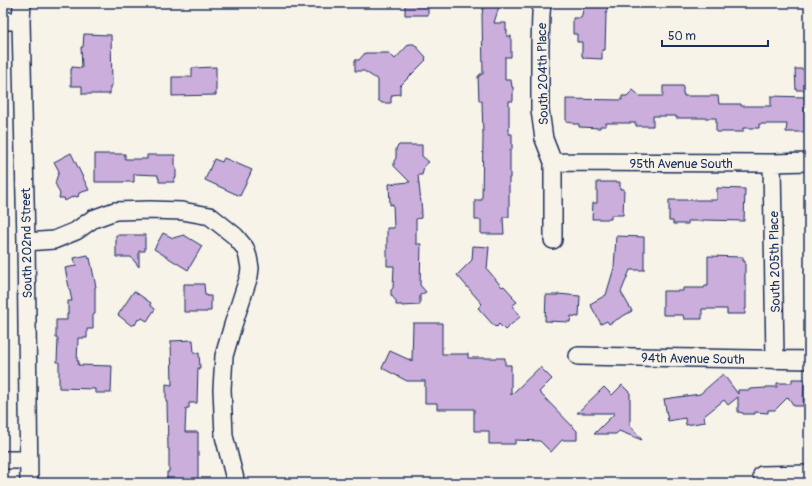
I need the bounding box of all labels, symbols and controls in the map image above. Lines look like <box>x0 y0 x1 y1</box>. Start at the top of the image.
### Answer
street label: South 204th Place <box>534 22 552 125</box>
scale bar <box>662 22 768 48</box>
text: 50 m <box>668 29 696 44</box>
street label: 95th Avenue South <box>629 156 733 172</box>
street label: South 202nd Street <box>18 187 36 298</box>
street label: South 205th Place <box>766 210 784 313</box>
street label: 94th Avenue South <box>641 350 745 368</box>

